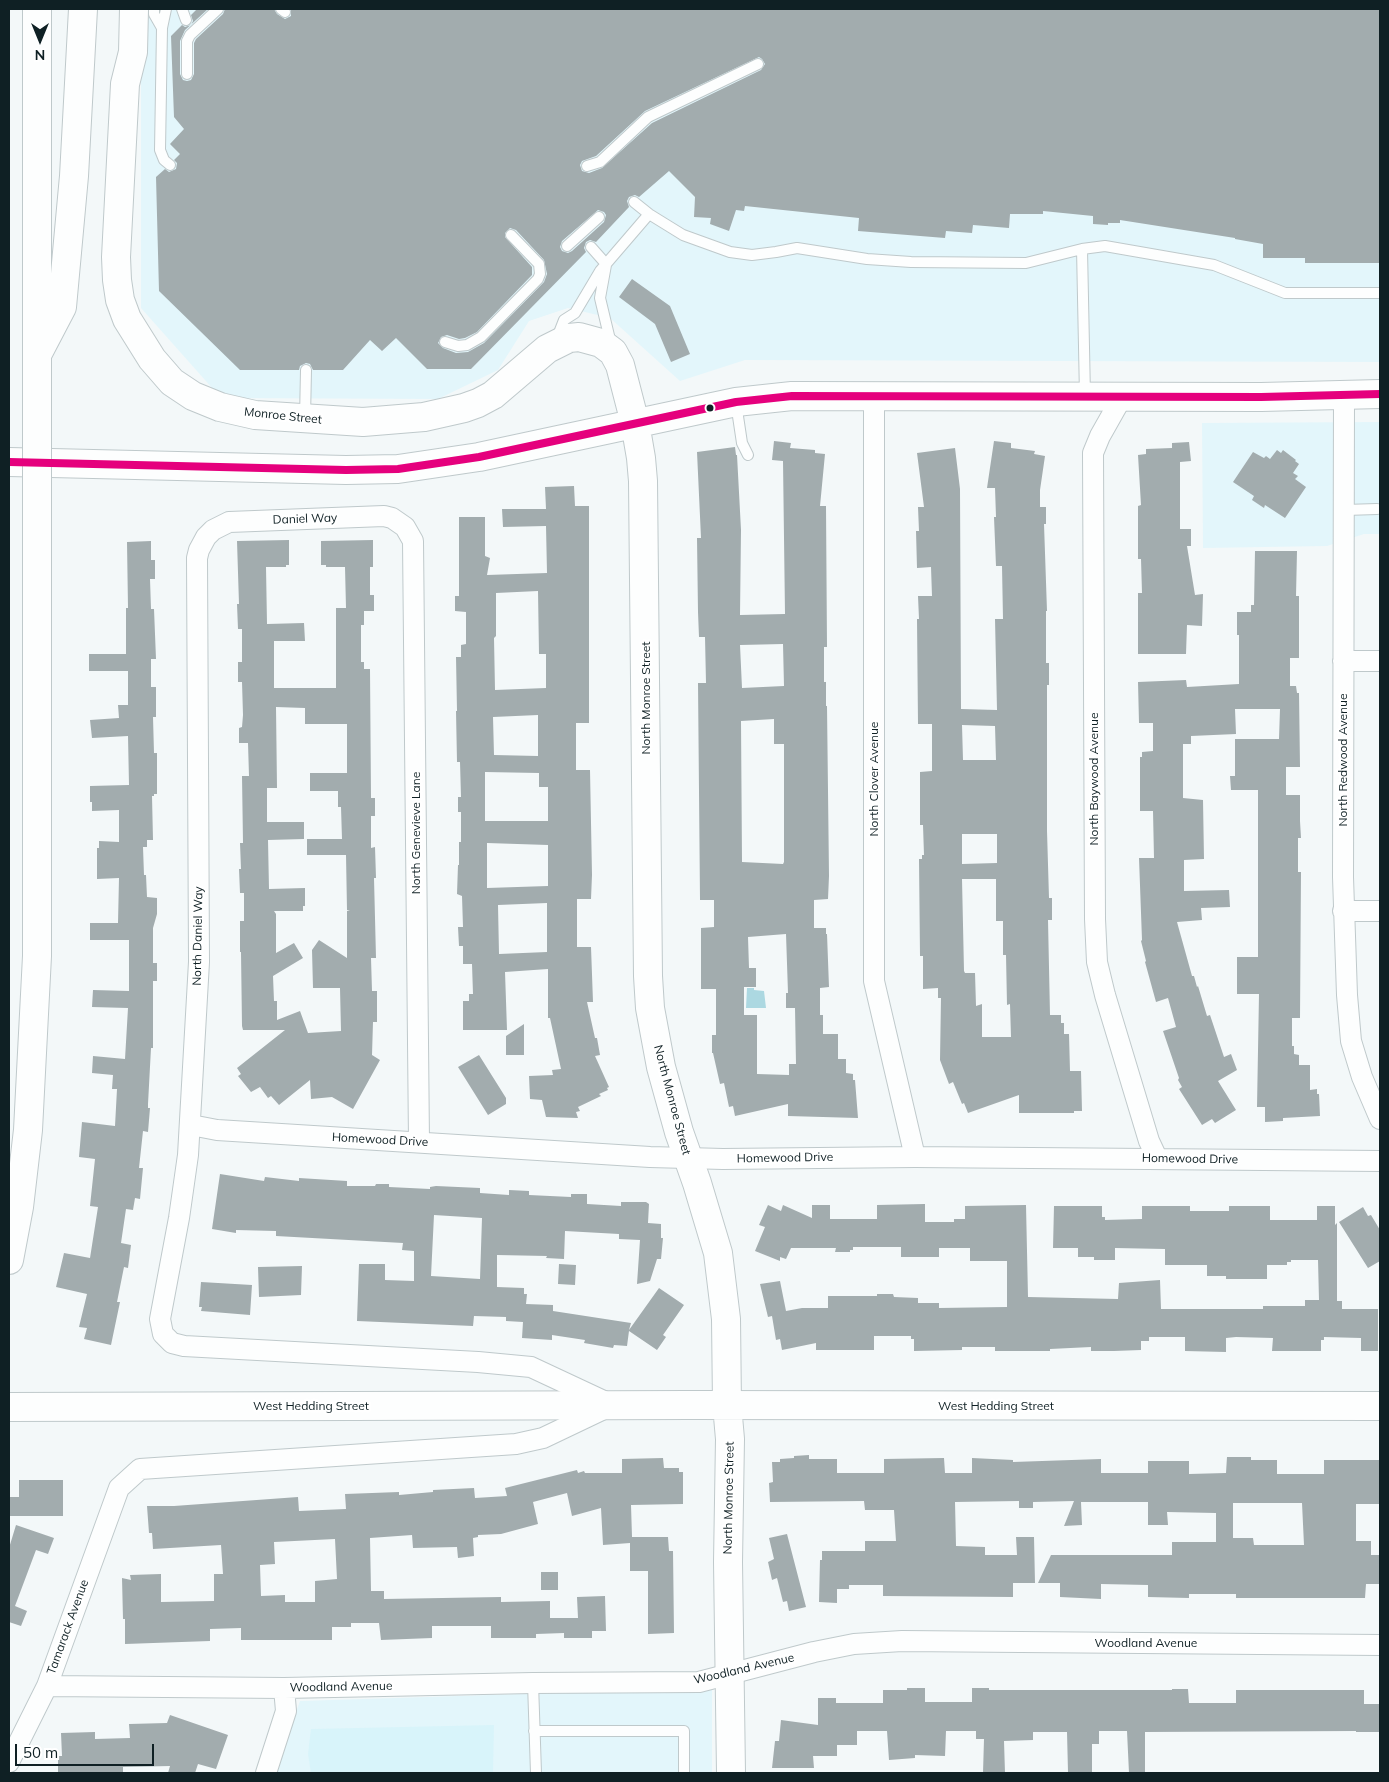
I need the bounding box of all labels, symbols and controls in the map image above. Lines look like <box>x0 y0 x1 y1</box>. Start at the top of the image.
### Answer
north arrow <box>15 15 65 65</box>
text: N <box>35 46 45 64</box>
unlabelled marker <box>705 403 715 413</box>
street label: Monroe Street <box>243 405 323 427</box>
street label: Daniel Way <box>272 511 338 527</box>
street label: North Monroe Street <box>639 641 653 755</box>
street label: North Redwood Avenue <box>1336 694 1350 826</box>
street label: North Baywood Avenue <box>1087 713 1101 845</box>
street label: North Clover Avenue <box>867 722 881 836</box>
street label: North Genevieve Lane <box>409 772 423 894</box>
street label: North Daniel Way <box>190 886 206 986</box>
street label: North Monroe Street <box>650 1044 694 1156</box>
street label: Homewood Drive <box>331 1130 429 1150</box>
street label: Homewood Drive <box>737 1150 833 1166</box>
street label: Homewood Drive <box>1142 1151 1238 1167</box>
street label: West Hedding Street <box>253 1399 369 1413</box>
street label: West Hedding Street <box>938 1399 1054 1413</box>
street label: North Monroe Street <box>721 1441 737 1555</box>
street label: Tamarack Avenue <box>44 1578 92 1676</box>
street label: Woodland Avenue <box>1095 1636 1197 1650</box>
street label: Woodland Avenue <box>692 1650 796 1688</box>
street label: Woodland Avenue <box>290 1679 392 1695</box>
scale bar <box>18 1734 156 1766</box>
text: 50 m <box>23 1743 58 1762</box>

